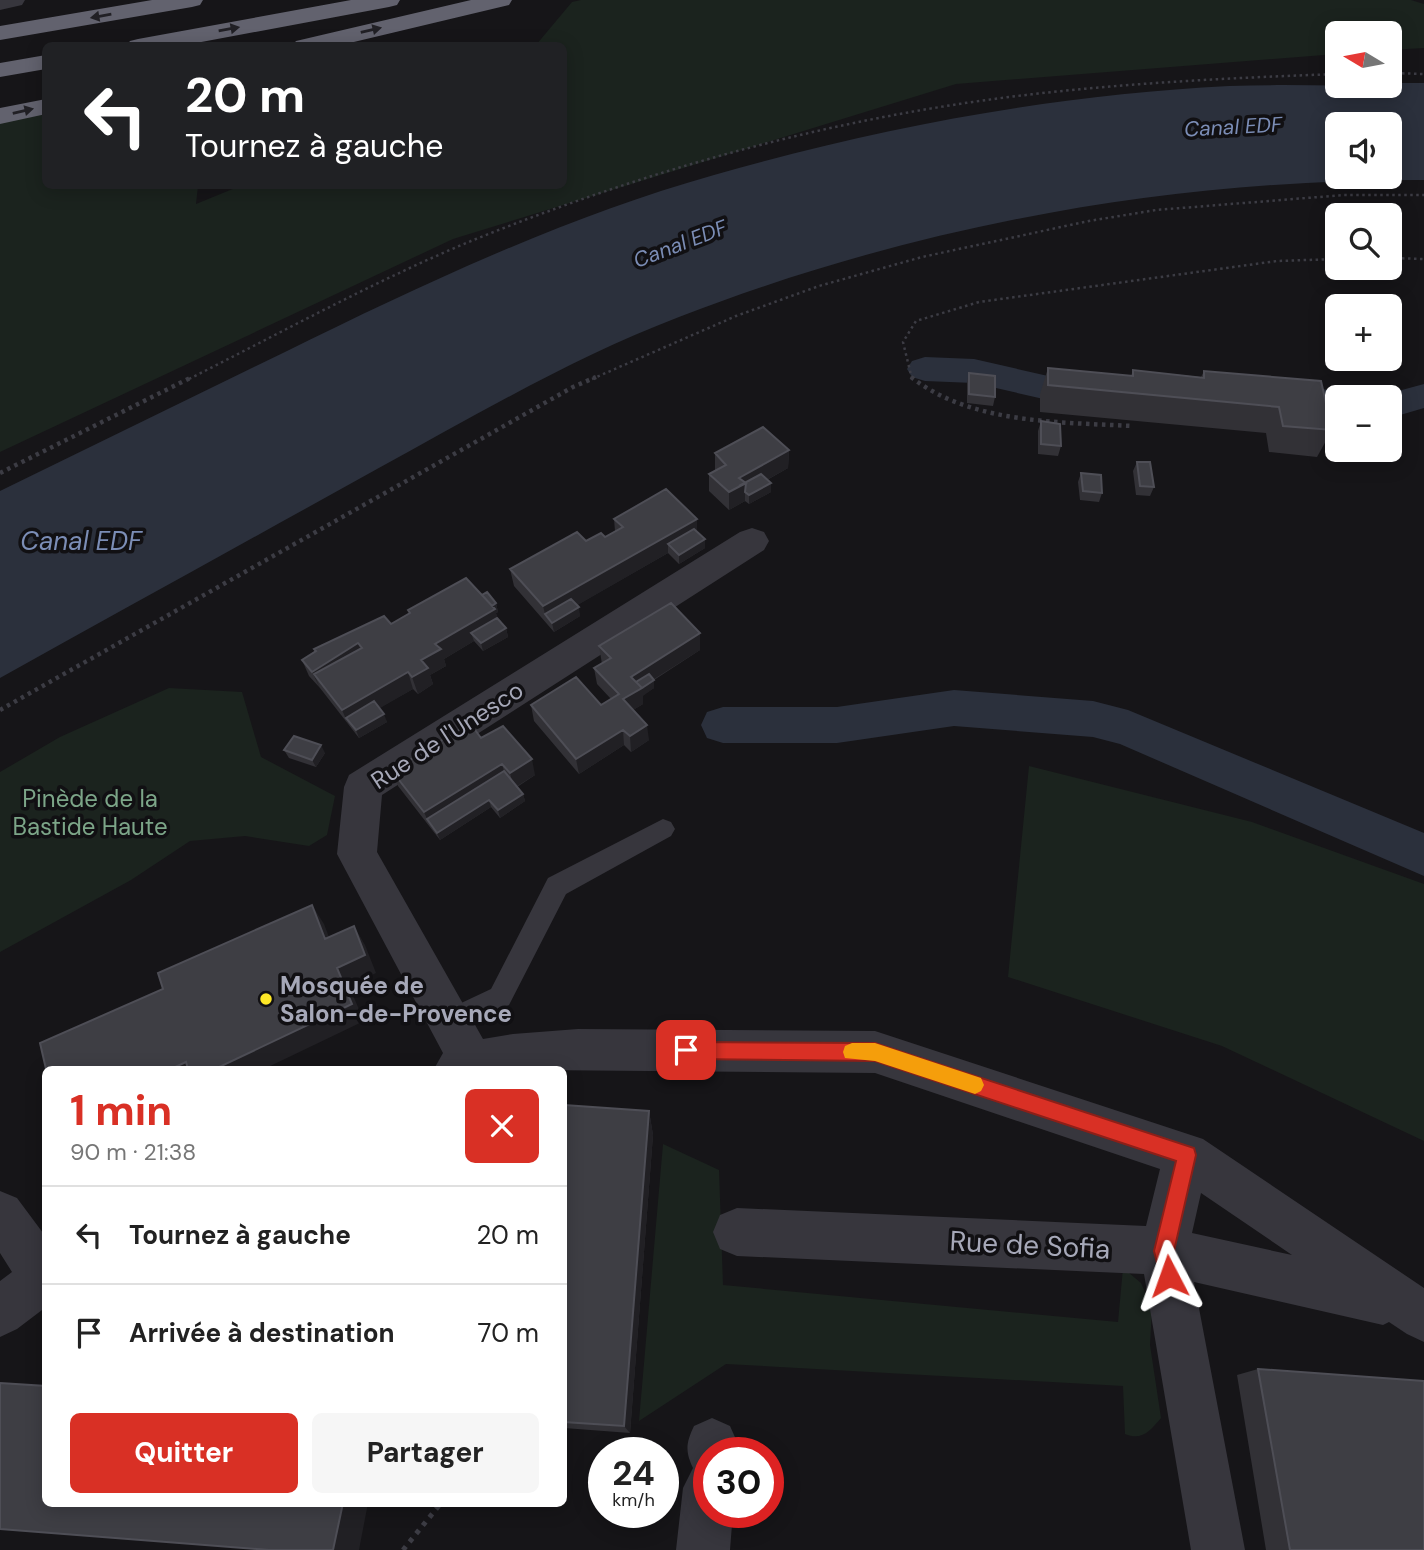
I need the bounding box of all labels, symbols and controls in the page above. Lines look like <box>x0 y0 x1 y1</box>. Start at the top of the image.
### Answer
one-way arrow <box>90 11 112 22</box>
north arrow <box>1325 21 1402 98</box>
map controls <box>1325 21 1402 462</box>
one-way arrow <box>218 23 240 34</box>
one-way arrow <box>360 24 382 35</box>
text: 20 m <box>185 63 305 127</box>
icon: left <box>70 70 161 161</box>
one-way arrow <box>12 106 34 117</box>
water label: Canal EDF <box>1183 110 1285 144</box>
button: sound <box>1325 112 1402 189</box>
text: Tournez à gauche <box>185 125 443 167</box>
button: search <box>1325 203 1402 280</box>
water label: Canal EDF <box>629 213 733 275</box>
button: + <box>1325 294 1402 371</box>
button: − <box>1325 385 1402 462</box>
water label: Canal EDF <box>20 524 143 558</box>
street label: Rue de l'Unesco <box>365 674 529 796</box>
park label: Pinède de la Bastide Haute <box>12 783 168 842</box>
place label: Mosquée de Salon-de-Provence <box>280 970 512 1029</box>
marker: Mosquée de Salon-de-Provence <box>258 991 274 1007</box>
pin <box>656 1020 716 1080</box>
icon: arrive <box>667 1031 705 1069</box>
text: 1 min <box>70 1083 172 1138</box>
button: close <box>465 1089 539 1163</box>
text: 90 m · 21:38 <box>70 1137 196 1167</box>
icon: left <box>70 1216 108 1254</box>
text: Tournez à gauche <box>129 1218 351 1252</box>
text: 20 m <box>476 1218 539 1252</box>
street label: Rue de Sofia <box>949 1222 1111 1268</box>
position arrow <box>1132 1239 1206 1313</box>
icon: arrive <box>70 1314 108 1352</box>
text: Arrivée à destination <box>129 1316 395 1350</box>
text: 70 m <box>478 1316 539 1350</box>
button: Quitter <box>70 1413 298 1493</box>
button: Partager <box>312 1413 539 1493</box>
speed limit sign: 30 <box>693 1437 784 1528</box>
text: 24 <box>612 1450 655 1496</box>
text: km/h <box>612 1488 655 1512</box>

